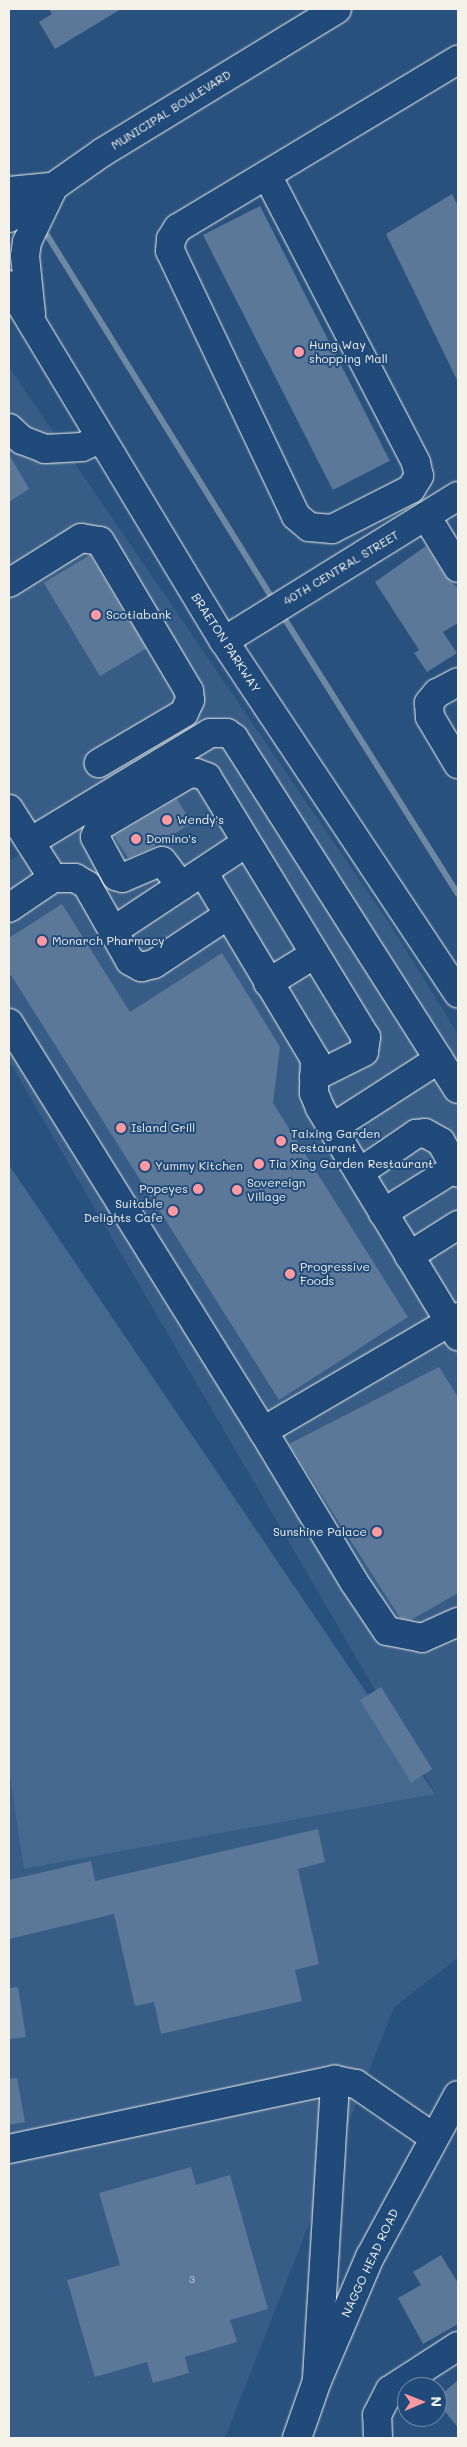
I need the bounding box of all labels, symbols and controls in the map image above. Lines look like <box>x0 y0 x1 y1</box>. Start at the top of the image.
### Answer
street label: MUNICIPAL BOULEVARD <box>108 67 234 153</box>
place label: Hung Way shopping Mall <box>309 338 388 366</box>
marker: Hung Way shopping Mall <box>293 346 305 358</box>
street label: 40TH CENTRAL STREET <box>281 528 401 608</box>
street label: BRAETON PARKWAY <box>188 591 264 695</box>
place label: Scotiabank <box>106 608 171 622</box>
marker: Scotiabank <box>90 609 102 621</box>
place label: Wendy's <box>177 813 224 827</box>
marker: Wendy's <box>161 814 173 826</box>
place label: Domino's <box>146 832 197 846</box>
marker: Domino's <box>130 833 142 845</box>
place label: Monarch Pharmacy <box>52 934 164 948</box>
marker: Monarch Pharmacy <box>36 935 48 947</box>
place label: Island Grill <box>131 1121 195 1135</box>
marker: Island Grill <box>115 1122 127 1134</box>
place label: Taixing Garden Restaurant <box>291 1127 380 1155</box>
marker: Taixing Garden Restaurant <box>275 1135 287 1147</box>
place label: Tia Xing Garden Restaurant <box>269 1157 433 1171</box>
marker: Tia Xing Garden Restaurant <box>253 1158 265 1170</box>
place label: Yummy Kitchen <box>155 1159 243 1173</box>
marker: Yummy Kitchen <box>139 1160 151 1172</box>
place label: Sovereign Village <box>247 1176 305 1204</box>
place label: Popeyes <box>139 1182 188 1196</box>
marker: Popeyes <box>192 1183 204 1195</box>
marker: Sovereign Village <box>231 1184 243 1196</box>
place label: Suitable Delights Cafe <box>84 1197 163 1225</box>
marker: Suitable Delights Cafe <box>167 1205 179 1217</box>
place label: Progressive Foods <box>300 1260 370 1288</box>
marker: Progressive Foods <box>284 1268 296 1280</box>
place label: Sunshine Palace <box>273 1525 367 1539</box>
marker: Sunshine Palace <box>371 1526 383 1538</box>
street label: NAGGO HEAD ROAD <box>339 2207 401 2319</box>
house number: 3 <box>189 2274 195 2286</box>
north arrow <box>397 2377 447 2427</box>
text: N <box>427 2396 446 2407</box>

